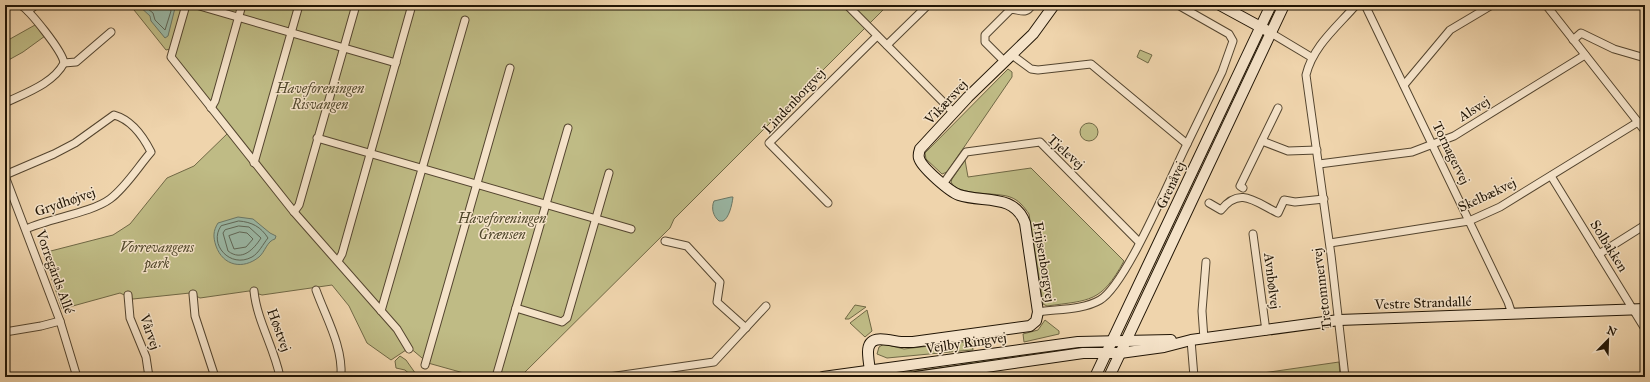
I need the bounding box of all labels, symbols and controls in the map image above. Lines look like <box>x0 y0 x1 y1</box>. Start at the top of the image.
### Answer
street label: Lindenborgvej <box>759 65 829 137</box>
street label: Vikærsvej <box>920 76 971 129</box>
park label: Haveforeningen Risvangen <box>275 80 365 113</box>
street label: Alsvej <box>1454 93 1493 126</box>
street label: Tornagervej <box>1428 119 1474 187</box>
street label: Tjelevej <box>1044 131 1088 173</box>
street label: Grenåvej <box>1153 159 1189 211</box>
street label: Skelbækvej <box>1455 174 1519 216</box>
street label: Grydhøjvej <box>32 184 98 220</box>
park label: Haveforeningen Grænsen <box>457 210 547 243</box>
street label: Solbakken <box>1586 217 1632 275</box>
street label: Frijsenborgvej <box>1029 220 1059 304</box>
street label: Vorregårds Allé <box>32 227 78 316</box>
park label: Vorrevangens park <box>120 239 195 273</box>
street label: Tretommervej <box>1309 247 1335 331</box>
street label: Avnbølvej <box>1260 251 1284 310</box>
street label: Vestre Strandallé <box>1373 293 1472 313</box>
street label: Høstvej <box>263 306 295 354</box>
street label: Vårvej <box>136 311 164 352</box>
north arrow <box>1588 320 1628 360</box>
text: N <box>1605 323 1619 339</box>
street label: Vejlby Ringvej <box>923 329 1008 357</box>

